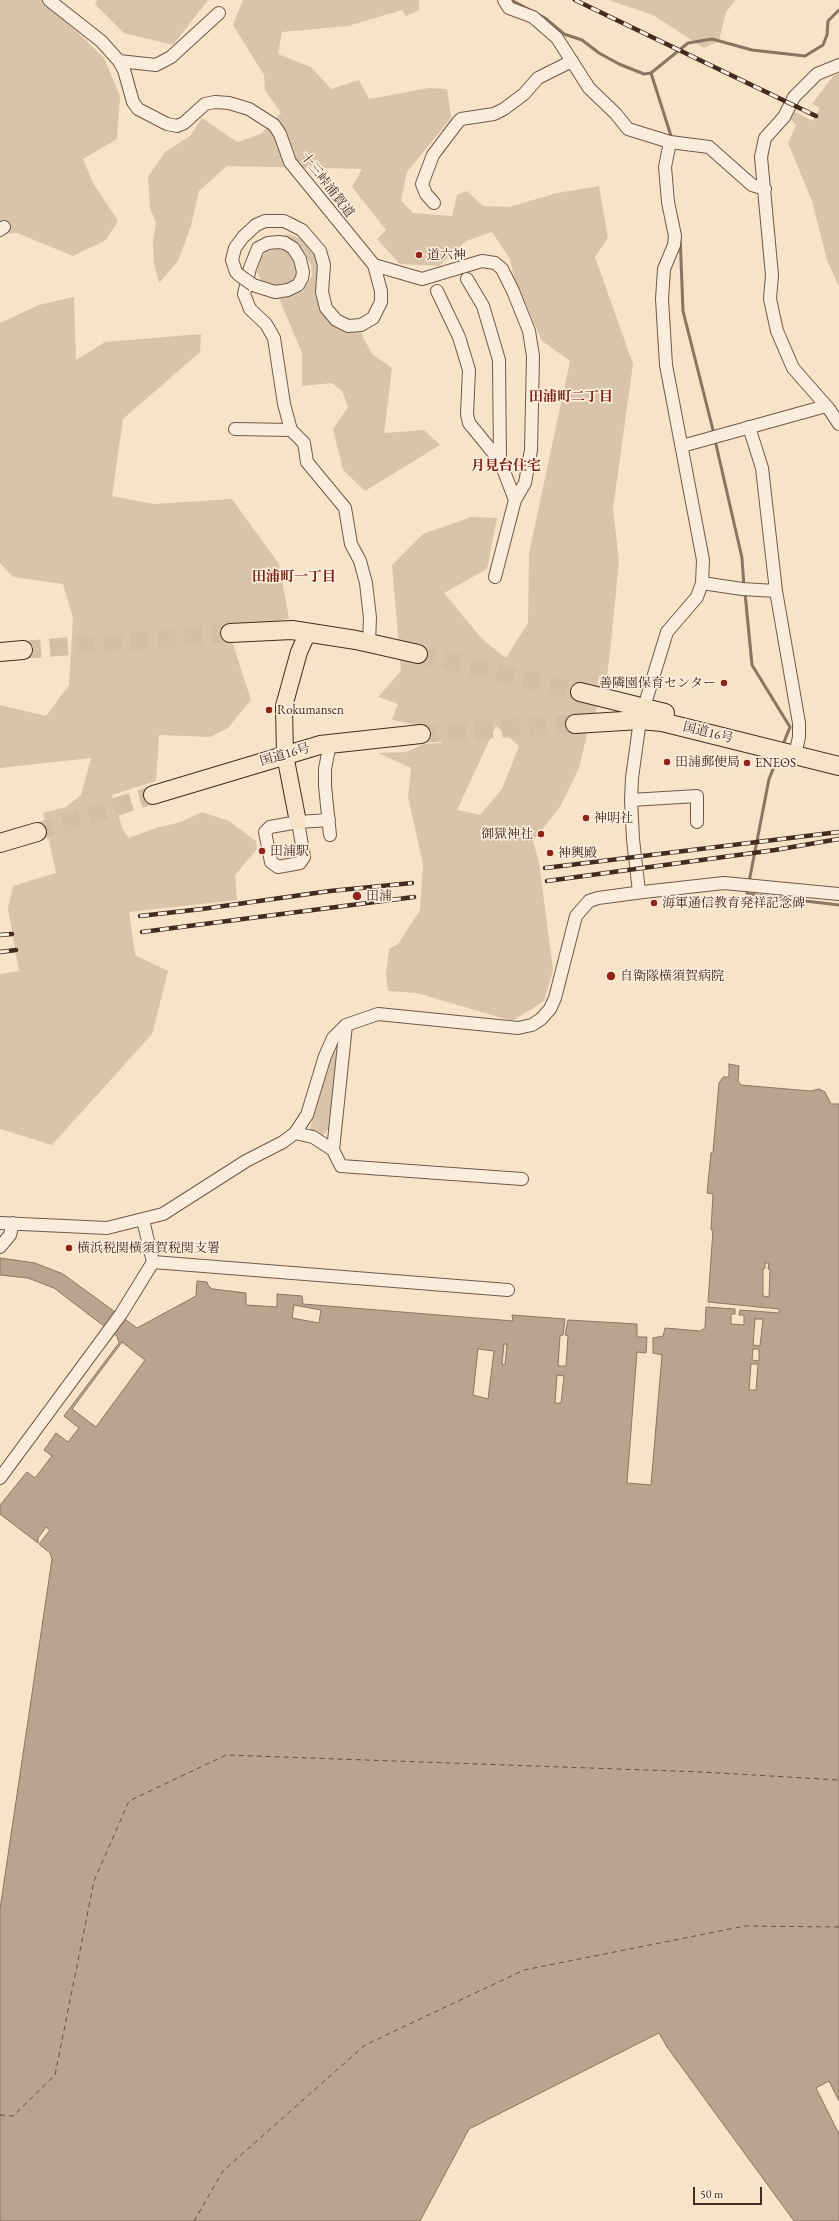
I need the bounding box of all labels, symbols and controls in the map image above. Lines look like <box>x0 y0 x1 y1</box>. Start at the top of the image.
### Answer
street label: 十三峠浦賀道 <box>297 149 357 221</box>
place label: 道六神 <box>427 247 466 263</box>
marker: 道六神 <box>414 250 424 260</box>
district label: 田浦町二丁目 <box>529 389 613 405</box>
district label: 月見台住宅 <box>471 458 541 474</box>
district label: 田浦町一丁目 <box>252 569 336 585</box>
place label: 善隣園保育センター <box>599 675 716 691</box>
marker: 善隣園保育センター <box>719 678 729 688</box>
place label: Rokumansen <box>277 702 344 718</box>
marker: Rokumansen <box>264 705 274 715</box>
street label: 国道16号 <box>681 719 735 747</box>
street label: 国道16号 <box>258 740 312 770</box>
place label: 田浦郵便局 <box>675 754 740 770</box>
place label: ENEOS <box>755 755 796 771</box>
marker: 田浦郵便局 <box>662 757 672 767</box>
marker: ENEOS <box>742 758 752 768</box>
place label: 神明社 <box>594 810 633 826</box>
marker: 神明社 <box>581 813 591 823</box>
place label: 御獄神社 <box>481 826 533 842</box>
marker: 御獄神社 <box>536 829 546 839</box>
place label: 田浦駅 <box>270 843 309 859</box>
place label: 神輿殿 <box>558 845 597 861</box>
marker: 田浦駅 <box>257 846 267 856</box>
marker: 神輿殿 <box>545 848 555 858</box>
place label: 田浦 <box>366 888 392 904</box>
marker: 田浦 <box>351 890 363 902</box>
place label: 海軍通信教育発祥記念碑 <box>662 895 805 911</box>
marker: 海軍通信教育発祥記念碑 <box>649 898 659 908</box>
place label: 自衛隊横須賀病院 <box>620 968 724 984</box>
marker: 自衛隊横須賀病院 <box>605 970 617 982</box>
place label: 横浜税関横須賀税関支署 <box>77 1240 220 1256</box>
marker: 横浜税関横須賀税関支署 <box>64 1243 74 1253</box>
scale bar <box>695 2179 764 2205</box>
text: 50 m <box>700 2186 723 2202</box>

